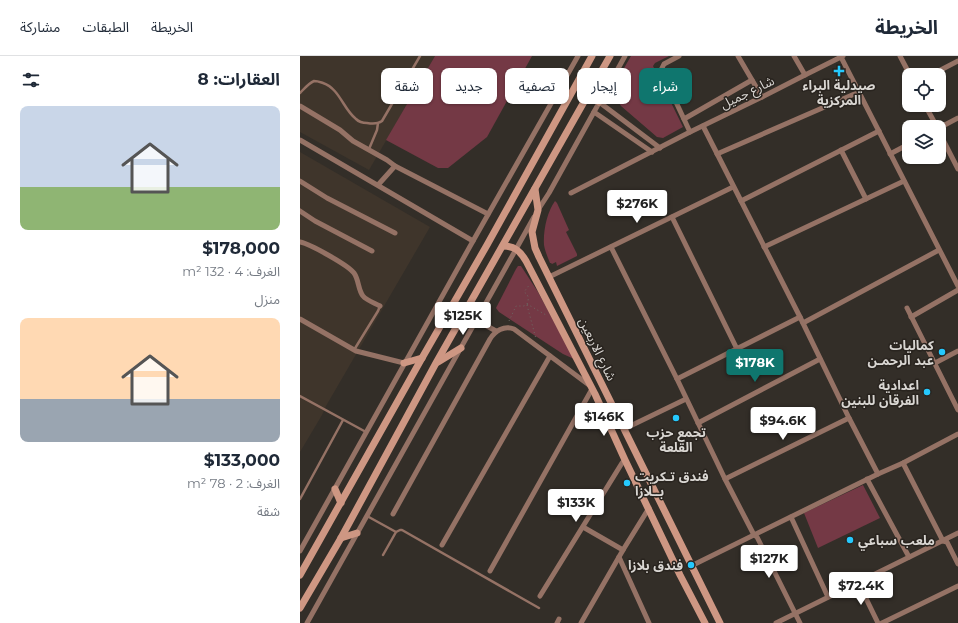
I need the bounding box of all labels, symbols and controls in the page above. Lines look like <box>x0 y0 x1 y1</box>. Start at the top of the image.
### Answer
text: الخريطة <box>875 16 938 39</box>
text: مشاركة <box>20 18 60 36</box>
text: الطبقات <box>82 18 129 36</box>
text: الخريطة <box>151 18 193 36</box>
marker: صيدلية البراء المركزية <box>834 66 844 76</box>
chip: شقة <box>381 68 433 104</box>
chip: جديد <box>441 68 497 104</box>
chip: تصفية <box>505 68 569 104</box>
chip: إيجار <box>577 68 631 104</box>
chip: شراء <box>639 68 692 104</box>
map controls <box>902 68 946 164</box>
button: locate <box>902 68 946 112</box>
icon: filters <box>20 69 42 91</box>
text: العقارات: 8 <box>197 69 280 89</box>
street label: شارع جميل <box>717 72 778 115</box>
place label: صيدلية البراء المركزية <box>802 77 876 108</box>
button: layers <box>902 120 946 164</box>
icon: home <box>114 132 186 204</box>
pin: $276K <box>609 190 665 224</box>
text: $276K <box>616 195 658 211</box>
text: $178,000 <box>202 238 280 258</box>
text: الغرف: 4 · 132 m² <box>182 263 280 279</box>
text: منزل <box>255 291 280 307</box>
pin: $125K <box>435 302 491 336</box>
text: $125K <box>444 307 482 323</box>
street label: شارع الاربعين <box>573 315 620 385</box>
place label: كماليات عبد الرحمـن <box>867 337 934 368</box>
icon: home <box>114 344 186 416</box>
marker: كماليات عبد الرحمـن <box>937 347 947 357</box>
pin: $178K <box>727 349 783 383</box>
text: $178K <box>735 354 775 370</box>
place label: اعدادية الفرقان للبنين <box>841 377 919 408</box>
marker: اعدادية الفرقان للبنين <box>922 387 932 397</box>
pin: $146K <box>576 403 632 437</box>
pin: $94.6K <box>750 407 816 441</box>
text: $146K <box>584 408 624 424</box>
text: $94.6K <box>760 412 806 428</box>
marker: تجمع حزب القلعة <box>671 413 681 423</box>
place label: تجمع حزب القلعة <box>646 424 706 455</box>
text: $133,000 <box>204 450 280 470</box>
place label: فندق تـكريت بــلازا <box>635 468 709 499</box>
text: الغرف: 2 · 78 m² <box>187 475 280 491</box>
marker: فندق تـكريت بــلازا <box>622 478 632 488</box>
pin: $133K <box>548 489 604 523</box>
text: $133K <box>557 494 595 510</box>
text: شقة <box>257 503 280 519</box>
place label: ملعب سباعي <box>858 532 935 551</box>
marker: ملعب سباعي <box>845 535 855 545</box>
pin: $127K <box>741 545 797 579</box>
text: $127K <box>750 550 788 566</box>
place label: فندق بلازا <box>628 557 683 573</box>
marker: فندق بلازا <box>686 560 696 570</box>
pin: $72.4K <box>828 572 894 606</box>
text: $72.4K <box>838 577 884 593</box>

